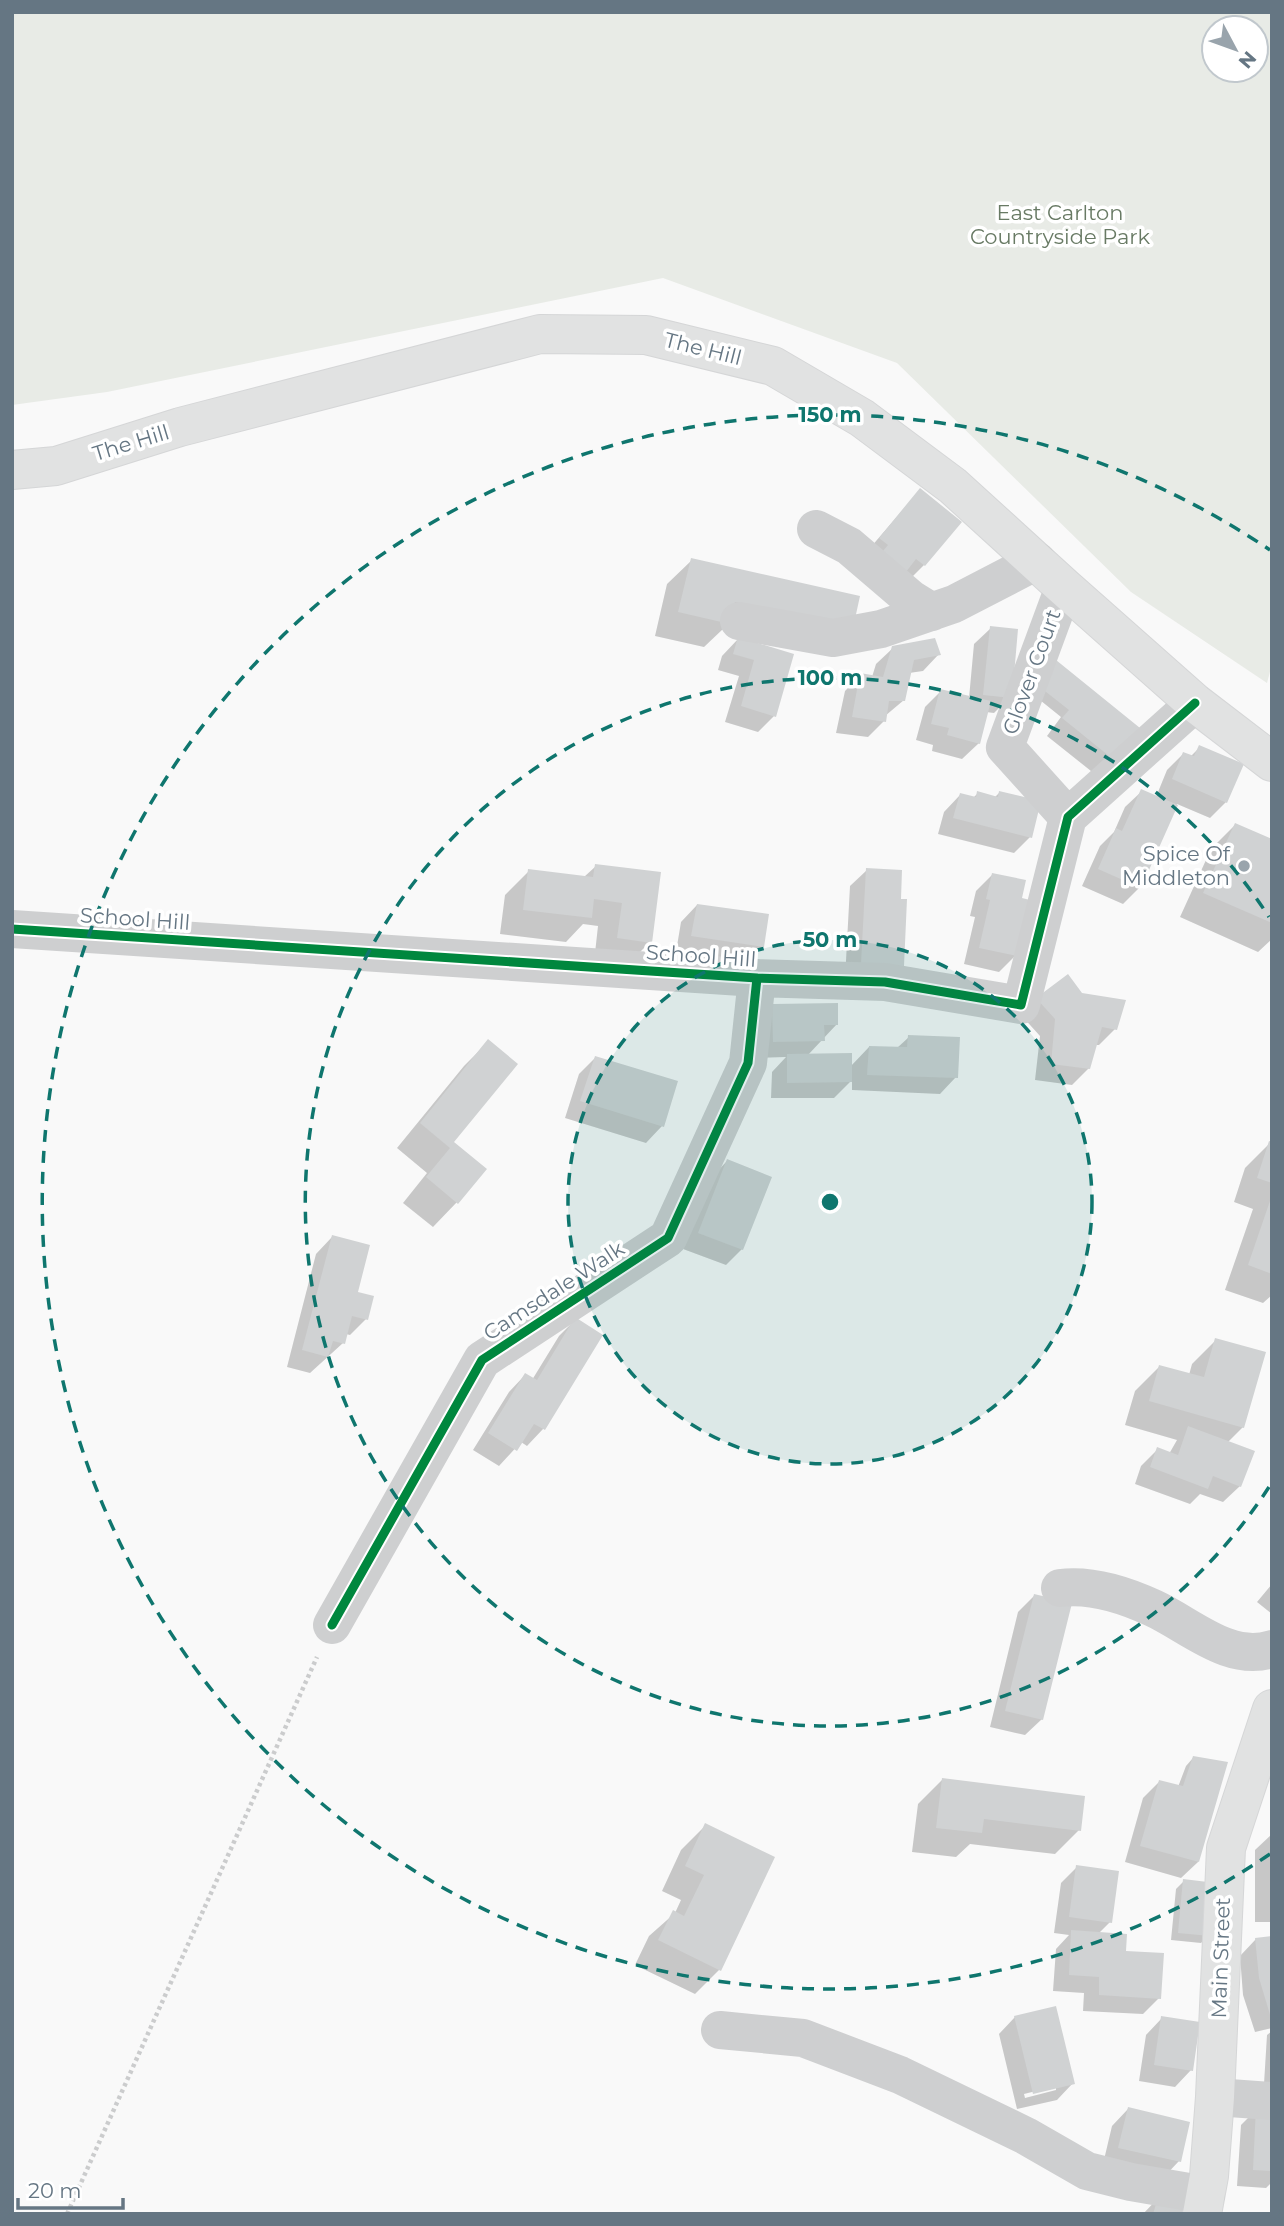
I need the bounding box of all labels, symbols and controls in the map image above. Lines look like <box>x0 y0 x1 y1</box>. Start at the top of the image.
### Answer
north arrow <box>1200 14 1270 84</box>
text: N <box>1234 46 1261 73</box>
park label: East Carlton Countryside Park <box>970 200 1151 249</box>
street label: The Hill <box>662 327 744 370</box>
text: 150 m <box>799 402 861 427</box>
street label: The Hill <box>90 419 172 466</box>
street label: Glover Court <box>997 606 1066 738</box>
text: 100 m <box>798 665 862 690</box>
place label: Spice Of Middleton <box>1122 841 1231 890</box>
marker: Spice Of Middleton <box>1236 858 1252 874</box>
street label: School Hill <box>79 902 191 935</box>
text: 50 m <box>803 927 857 952</box>
street label: School Hill <box>645 939 757 972</box>
centre of rings <box>818 1190 842 1214</box>
street label: Camsdale Walk <box>479 1236 629 1345</box>
street label: Main Street <box>1206 1897 1235 2019</box>
scale bar <box>18 2166 122 2210</box>
text: 20 m <box>28 2178 82 2203</box>

